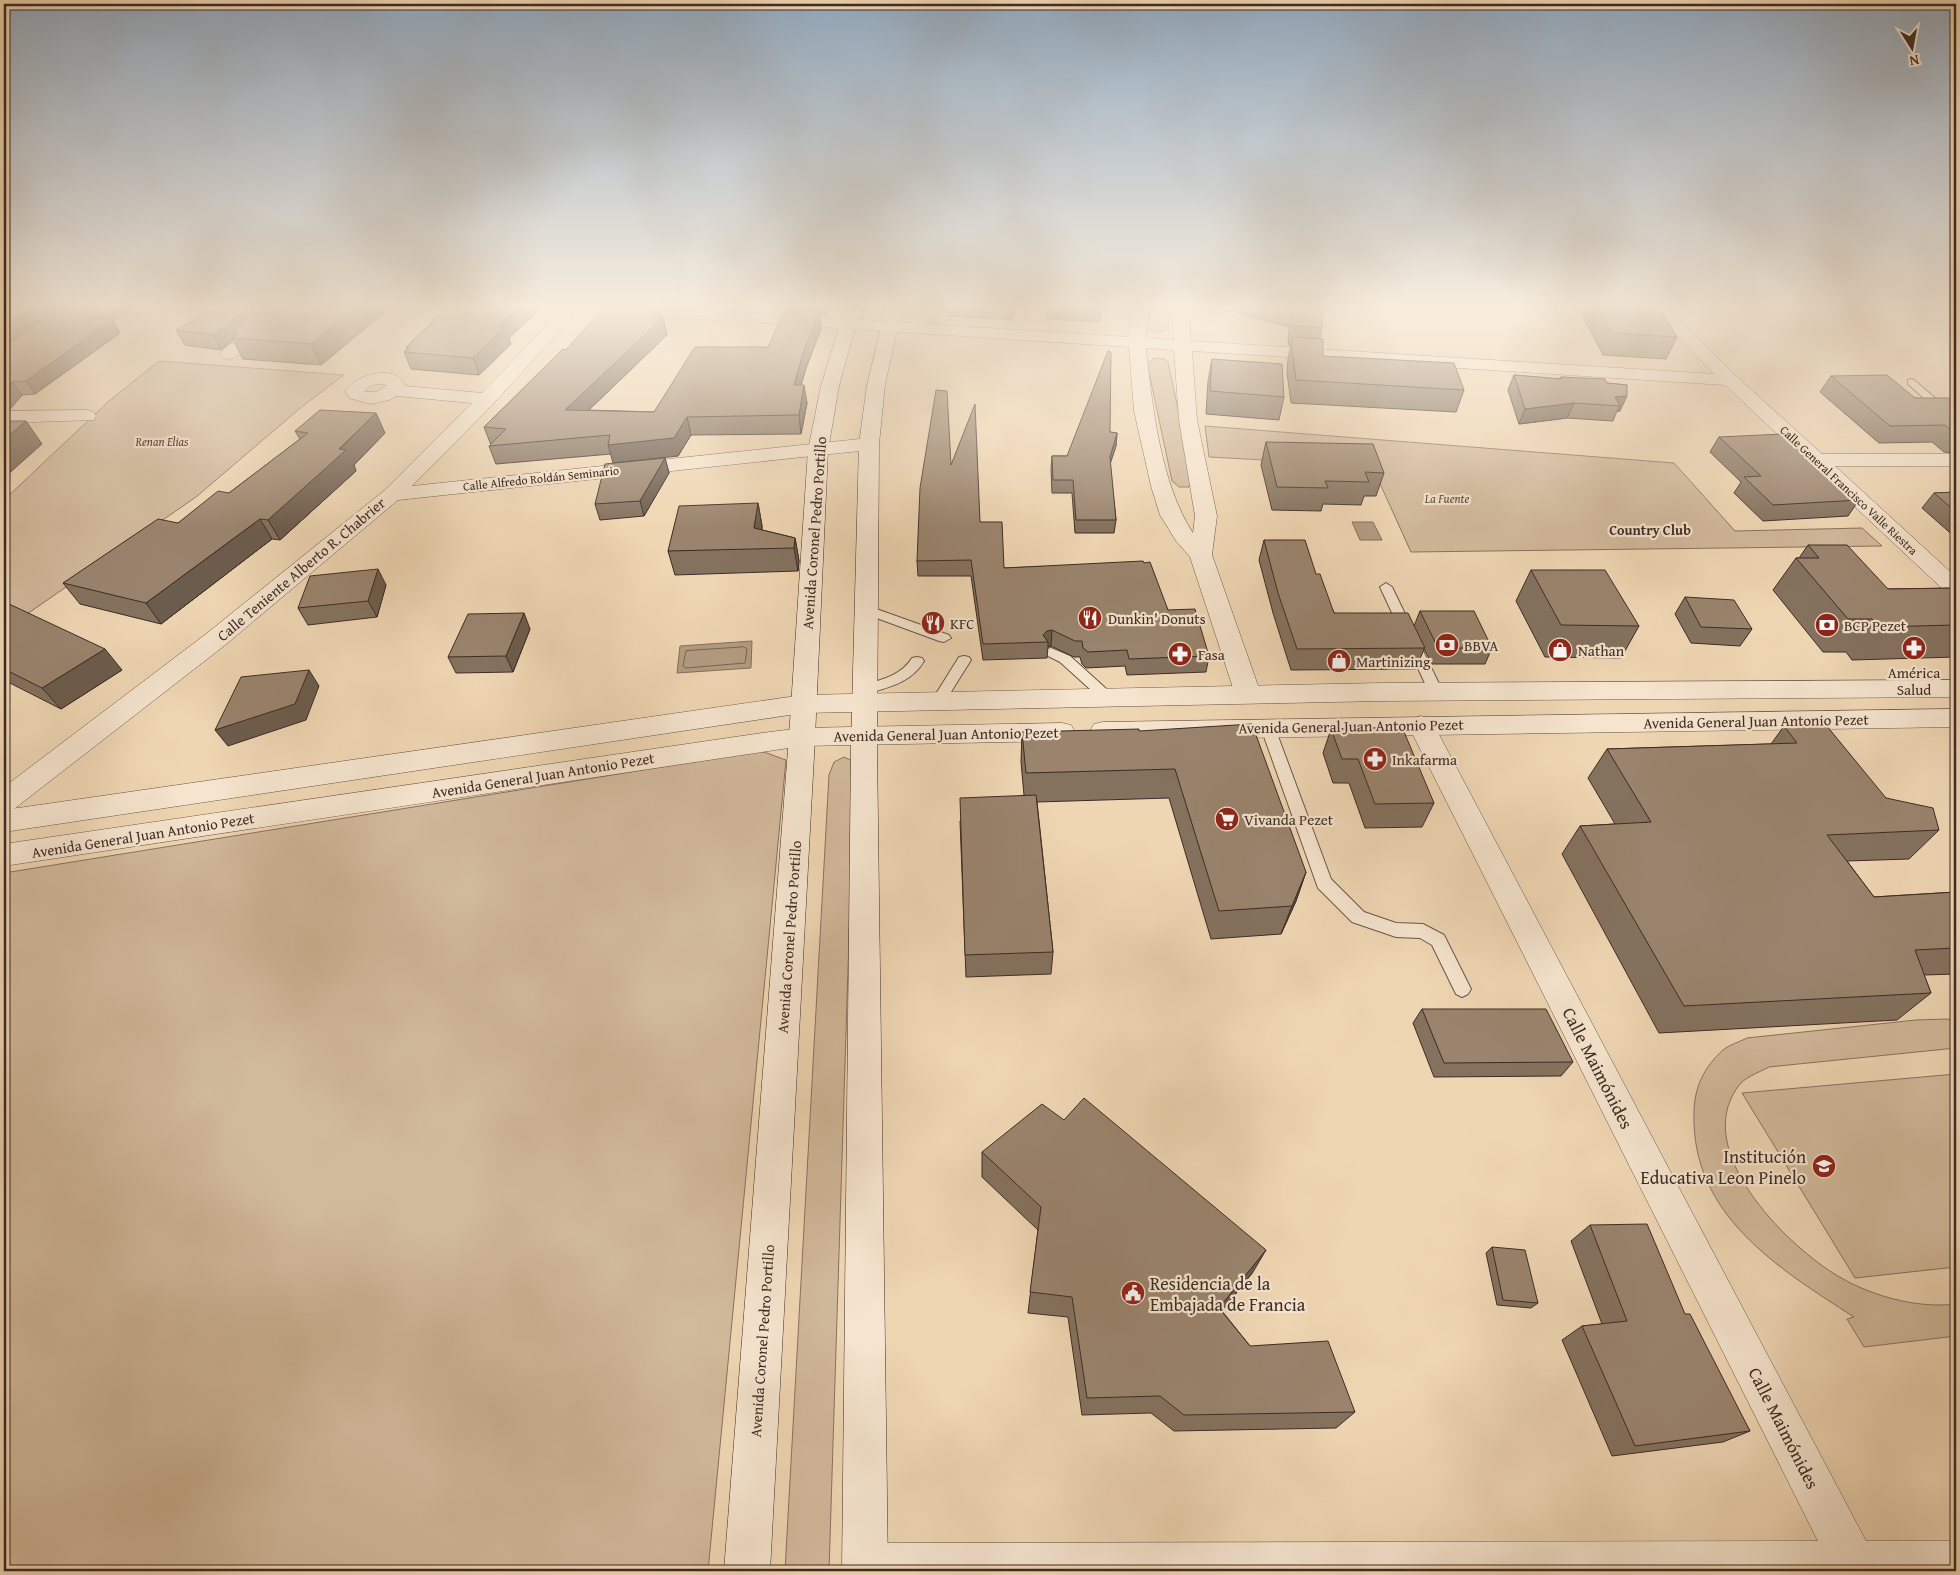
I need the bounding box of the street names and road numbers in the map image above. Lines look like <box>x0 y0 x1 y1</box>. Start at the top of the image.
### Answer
street label: Calle General Francisco Valle Riestra <box>1776 421 1922 559</box>
street label: Avenida Coronel Pedro Portillo <box>797 435 831 630</box>
street label: Calle Alfredo Roldán Seminario <box>462 461 620 495</box>
street label: Calle Teniente Alberto R. Chabrier <box>212 492 390 646</box>
street label: Avenida General Juan Antonio Pezet <box>1643 709 1869 733</box>
street label: Avenida General Juan Antonio Pezet <box>1238 714 1464 738</box>
street label: Avenida General Juan Antonio Pezet <box>833 722 1059 746</box>
street label: Avenida General Juan Antonio Pezet <box>430 747 657 803</box>
street label: Avenida General Juan Antonio Pezet <box>30 807 257 863</box>
street label: Avenida Coronel Pedro Portillo <box>772 839 806 1034</box>
street label: Calle Maimónides <box>1556 1002 1640 1134</box>
street label: Avenida Coronel Pedro Portillo <box>745 1243 779 1438</box>
street label: Calle Maimónides <box>1742 1362 1826 1494</box>

